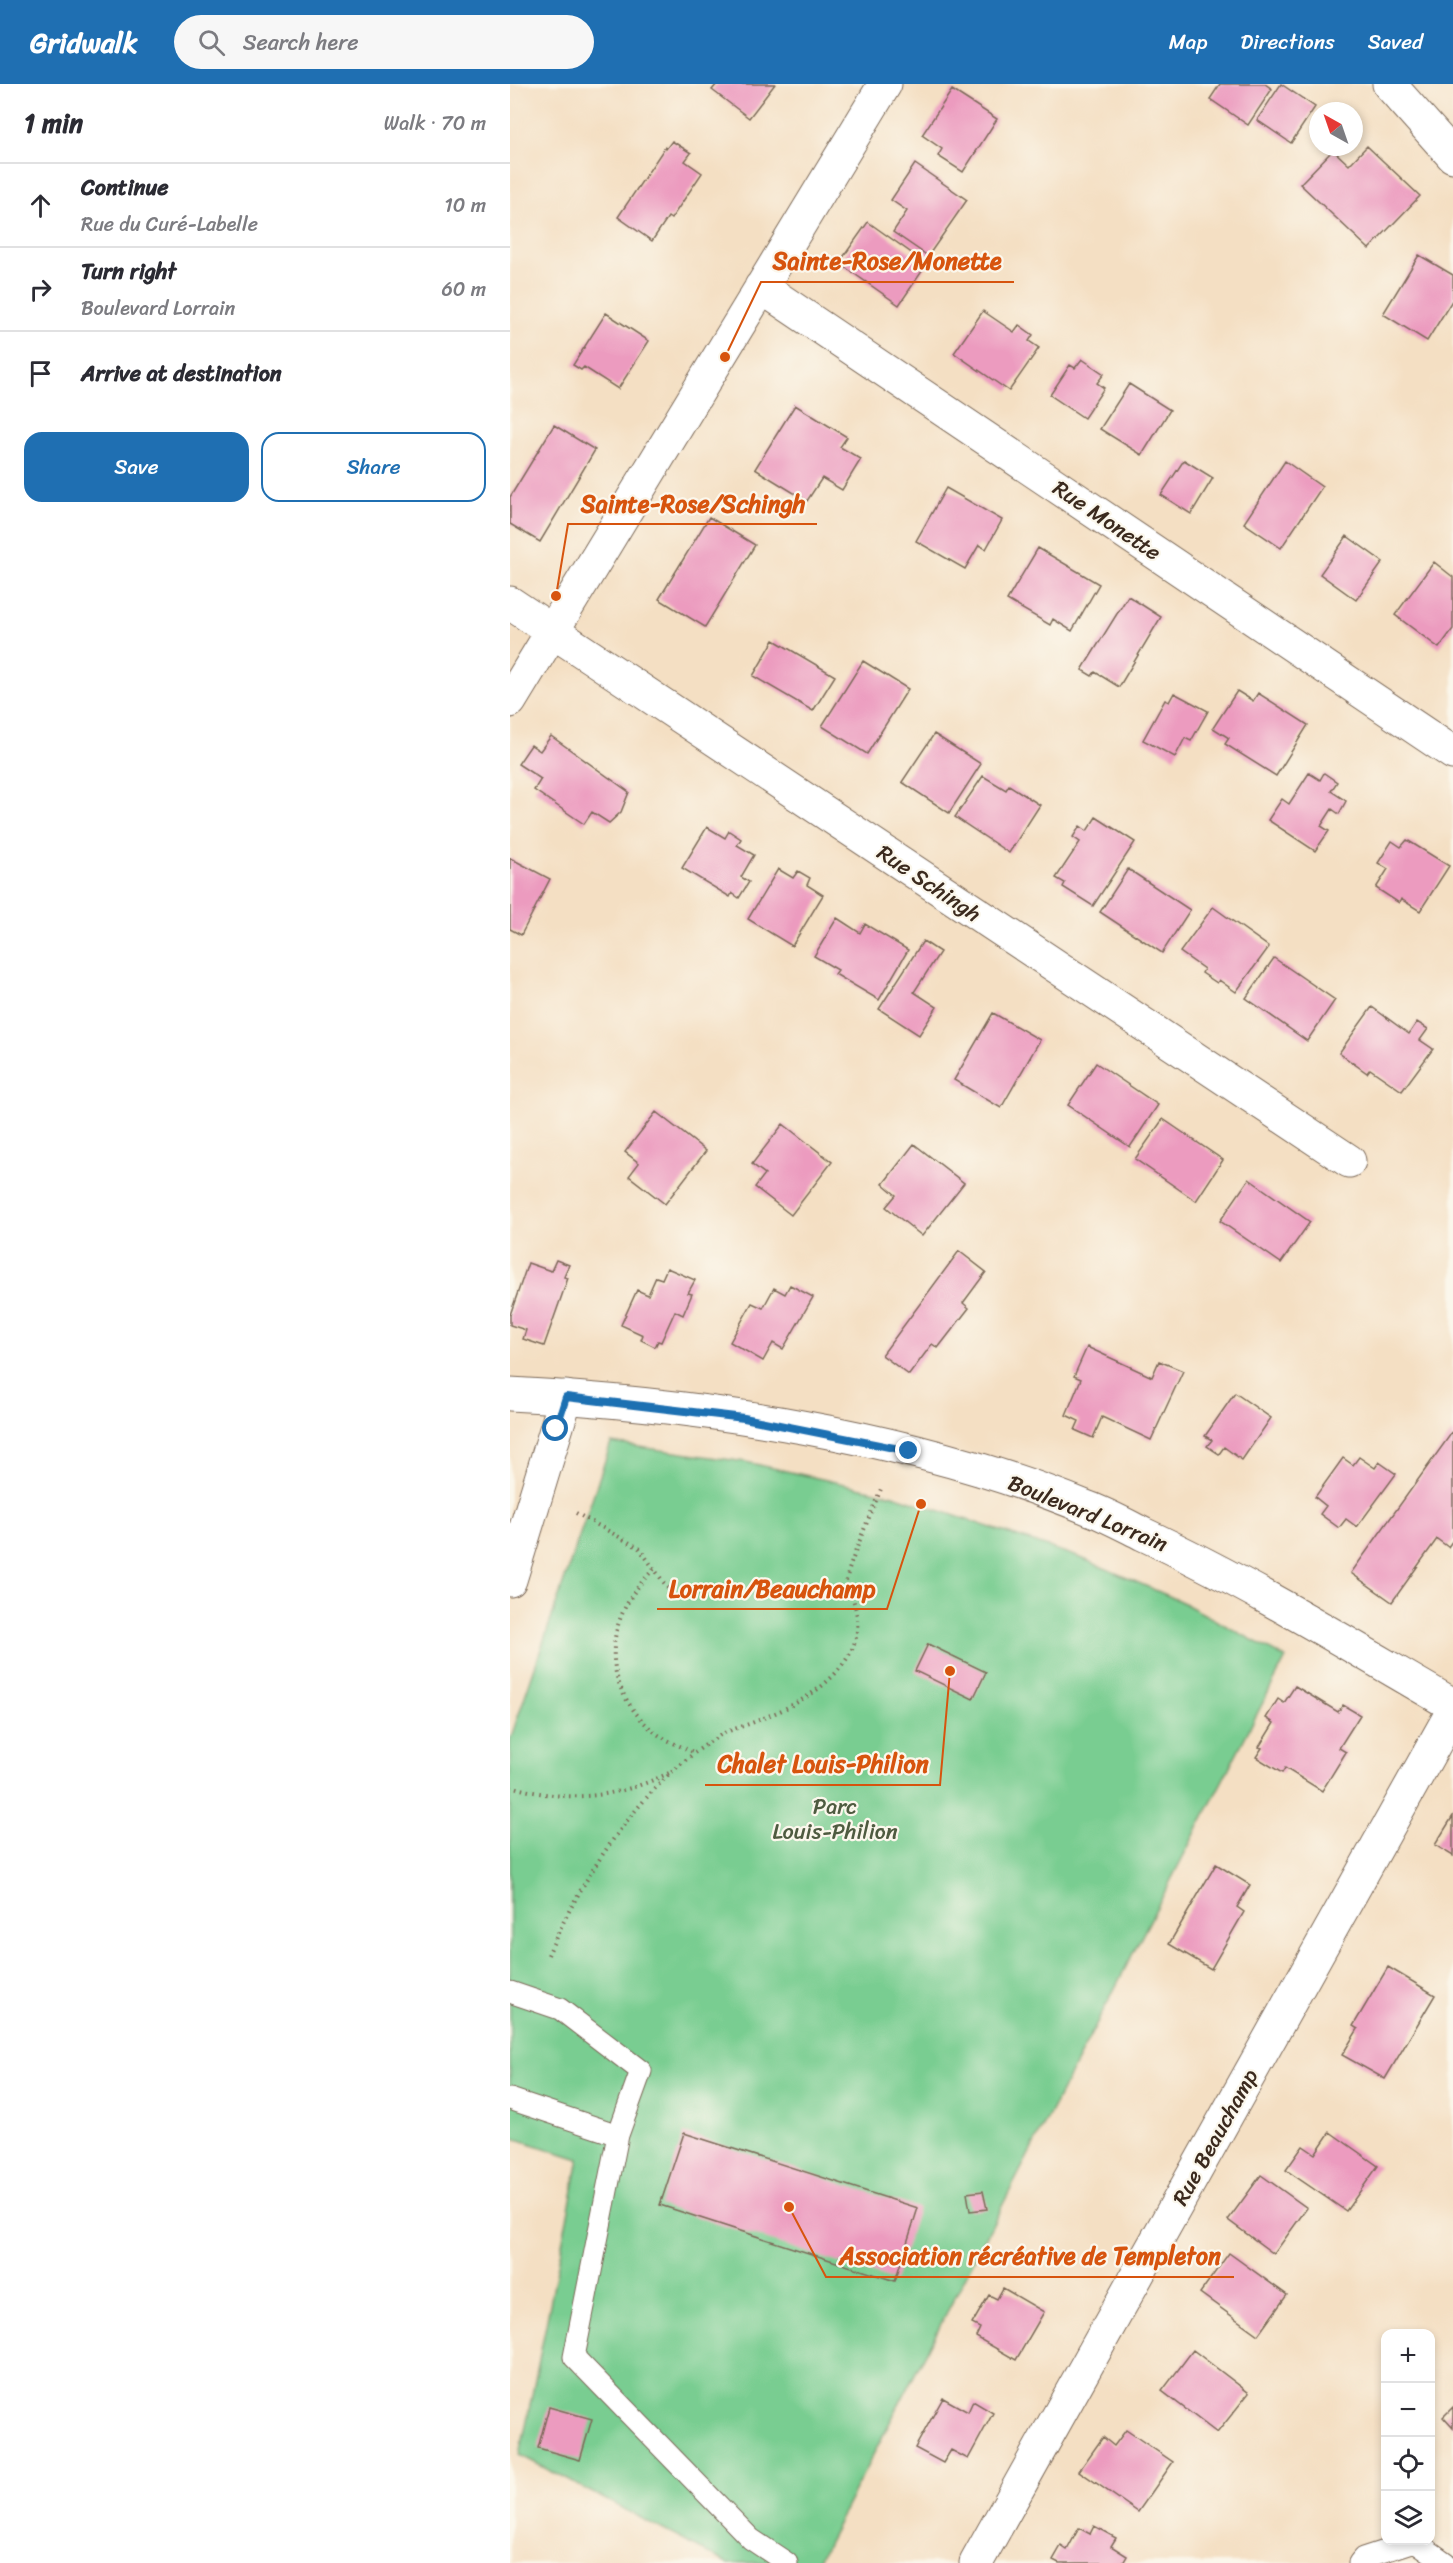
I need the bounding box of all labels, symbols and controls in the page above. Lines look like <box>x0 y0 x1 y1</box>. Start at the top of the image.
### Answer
search box <box>174 15 594 69</box>
text: Gridwalk <box>30 18 138 67</box>
text: Search here <box>243 23 359 62</box>
text: Map <box>1169 23 1207 61</box>
text: Directions <box>1240 23 1335 61</box>
text: Saved <box>1368 23 1423 61</box>
icon: search <box>195 26 228 59</box>
text: 1 min <box>24 100 83 146</box>
north arrow <box>1309 102 1363 156</box>
text: Walk · 70 m <box>384 106 486 141</box>
text: Continue <box>81 168 169 207</box>
text: 10 m <box>444 188 486 223</box>
icon: ahead <box>24 189 57 222</box>
text: Rue du Curé-Labelle <box>81 207 258 242</box>
callout: Sainte-Rose/Monette <box>761 240 1014 282</box>
text: Sainte-Rose/Monette <box>771 240 1002 282</box>
text: Turn right <box>81 252 176 291</box>
text: 60 m <box>441 272 486 307</box>
icon: right <box>24 273 57 306</box>
text: Boulevard Lorrain <box>81 291 235 326</box>
text: Arrive at destination <box>81 354 282 393</box>
icon: arrive <box>24 357 57 390</box>
button: Save <box>24 432 249 502</box>
button: Share <box>261 432 486 502</box>
street label: Rue Monette <box>1044 469 1170 571</box>
callout: Sainte-Rose/Schingh <box>568 482 817 524</box>
text: Sainte-Rose/Schingh <box>580 483 806 525</box>
street label: Rue Schingh <box>869 834 989 932</box>
route start <box>542 1415 568 1441</box>
route end <box>895 1437 921 1463</box>
street label: Boulevard Lorrain <box>1002 1463 1174 1563</box>
callout: Lorrain/Beauchamp <box>657 1567 887 1609</box>
text: Lorrain/Beauchamp <box>669 1568 876 1610</box>
callout: Chalet Louis-Philion <box>705 1743 940 1785</box>
text: Chalet Louis-Philion <box>716 1743 929 1785</box>
park label: Parc Louis-Philion <box>772 1787 898 1851</box>
street label: Rue Beauchamp <box>1161 2061 1269 2213</box>
callout: Association récréative de Templeton <box>826 2235 1234 2277</box>
text: Association récréative de Templeton <box>838 2235 1221 2277</box>
map controls <box>1381 2329 1435 2545</box>
button: + <box>1381 2329 1435 2383</box>
button: − <box>1381 2383 1435 2437</box>
button: locate <box>1381 2437 1435 2491</box>
button: layers <box>1381 2491 1435 2545</box>

